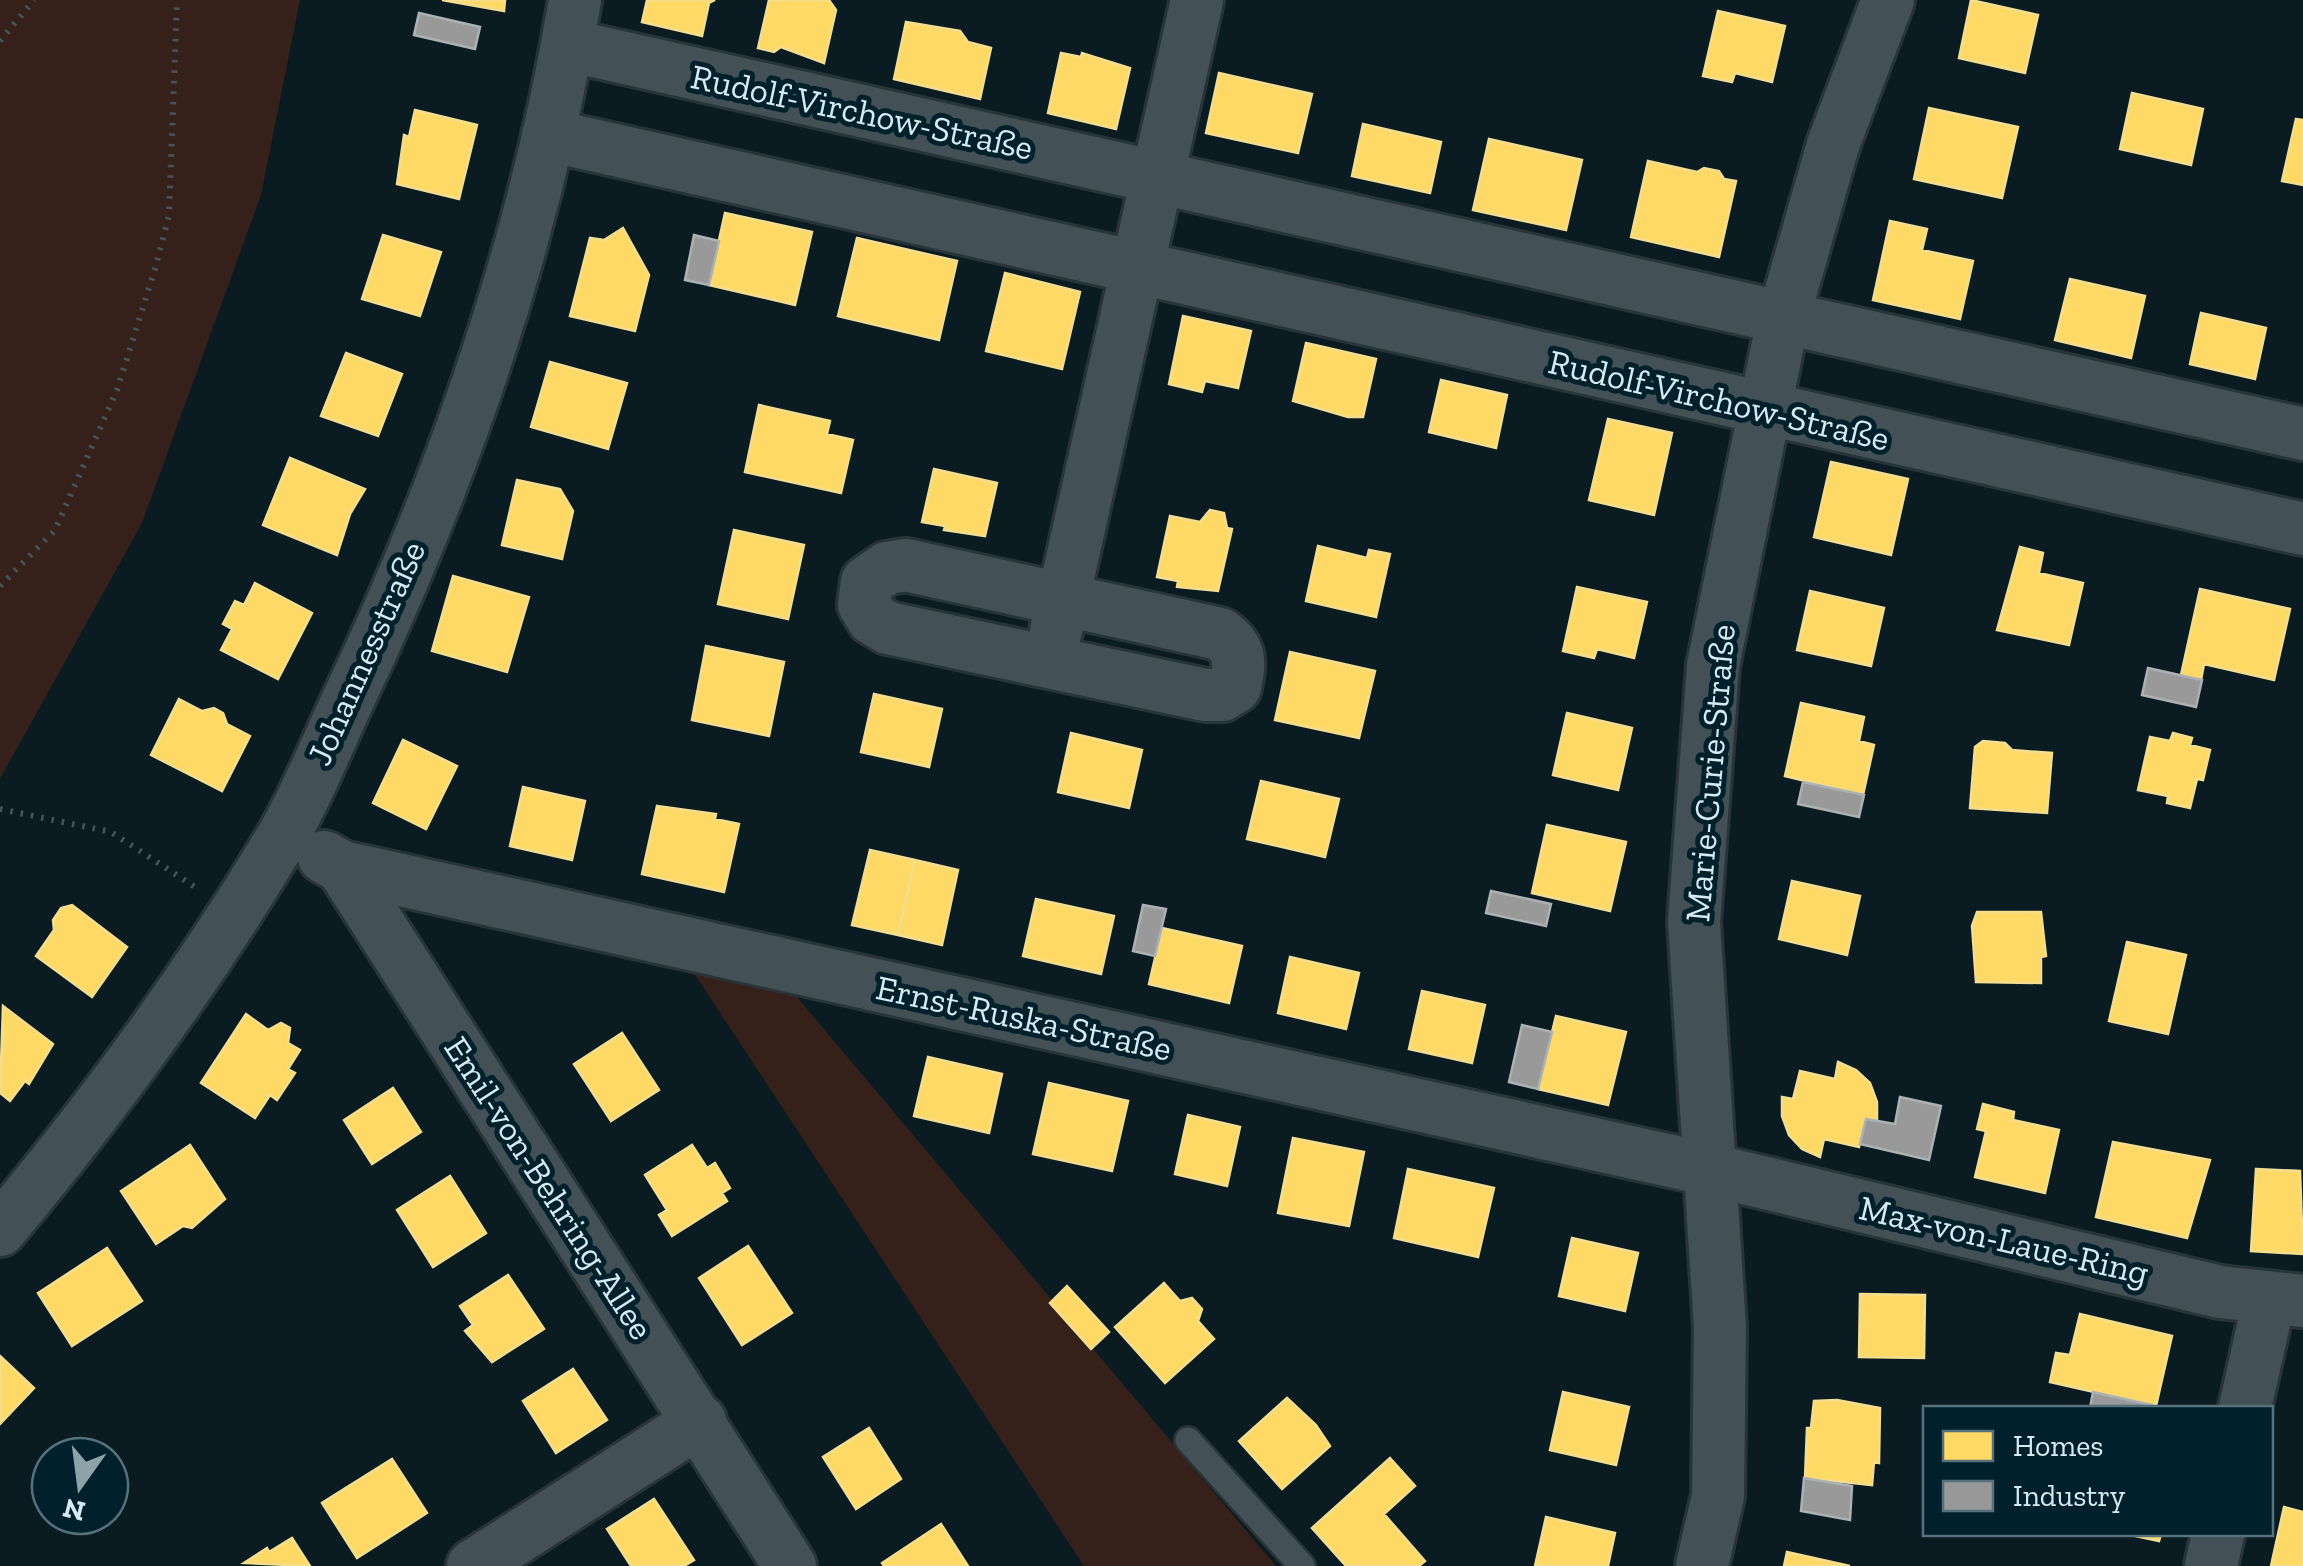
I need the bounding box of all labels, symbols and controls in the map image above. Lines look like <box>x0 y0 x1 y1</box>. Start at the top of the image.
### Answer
street label: Rudolf-Virchow-Straße <box>687 55 1037 169</box>
street label: Rudolf-Virchow-Straße <box>1544 340 1894 460</box>
street label: Johannesstraße <box>298 535 434 771</box>
street label: Marie-Curie-Straße <box>1676 623 1744 923</box>
street label: Ernst-Ruska-Straße <box>872 966 1176 1070</box>
street label: Emil-von-Behring-Allee <box>435 1029 663 1347</box>
street label: Max-von-Laue-Ring <box>1855 1186 2153 1294</box>
legend <box>1923 1406 2273 1536</box>
text: Homes <box>2013 1428 2103 1464</box>
north arrow <box>30 1436 130 1536</box>
text: Industry <box>2013 1478 2126 1514</box>
text: N <box>60 1491 88 1528</box>

